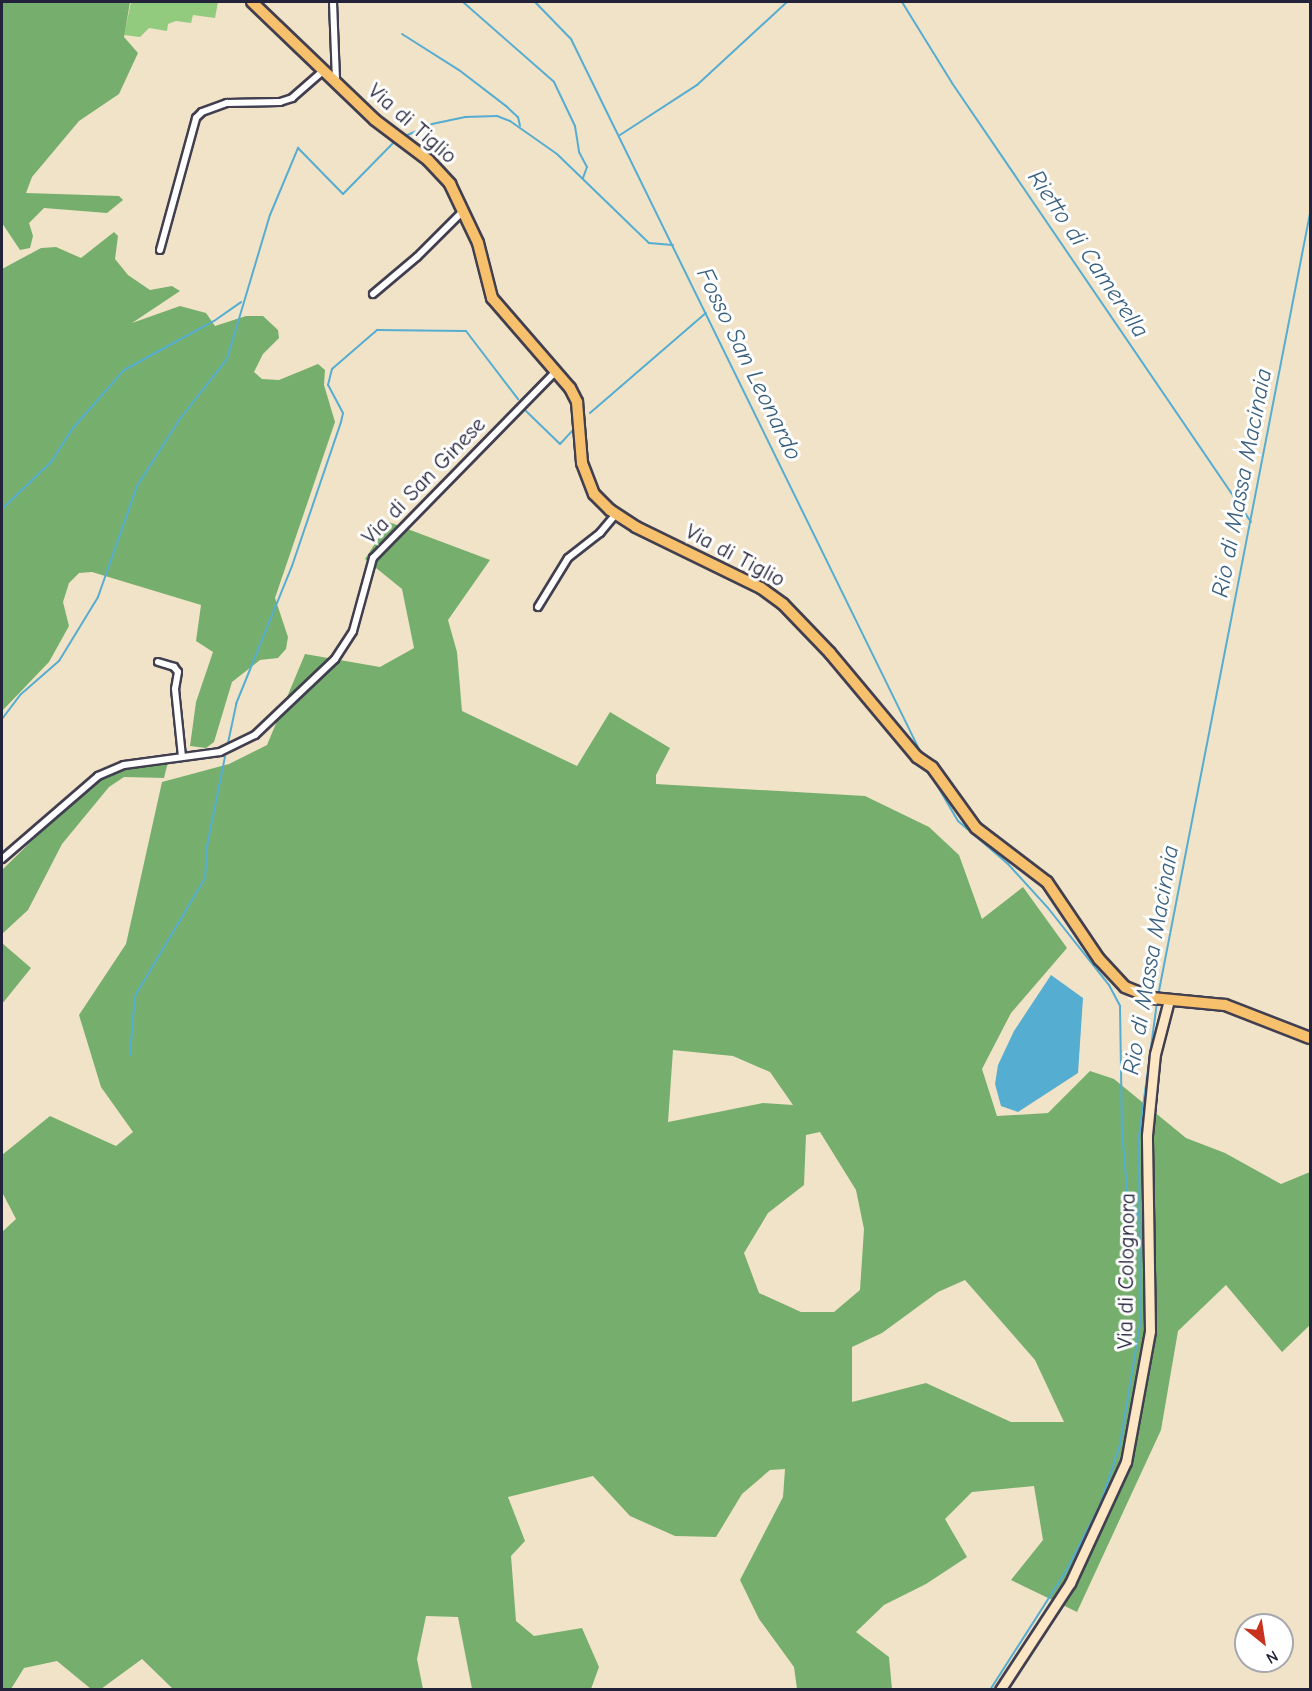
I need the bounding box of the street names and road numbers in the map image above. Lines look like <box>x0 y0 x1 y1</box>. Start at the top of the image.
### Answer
street label: Via di Tiglio <box>362 78 462 170</box>
street label: Via di San Ginese <box>357 412 491 550</box>
street label: Via di Tiglio <box>681 519 789 593</box>
street label: Via di Colognora <box>1112 1193 1142 1349</box>

